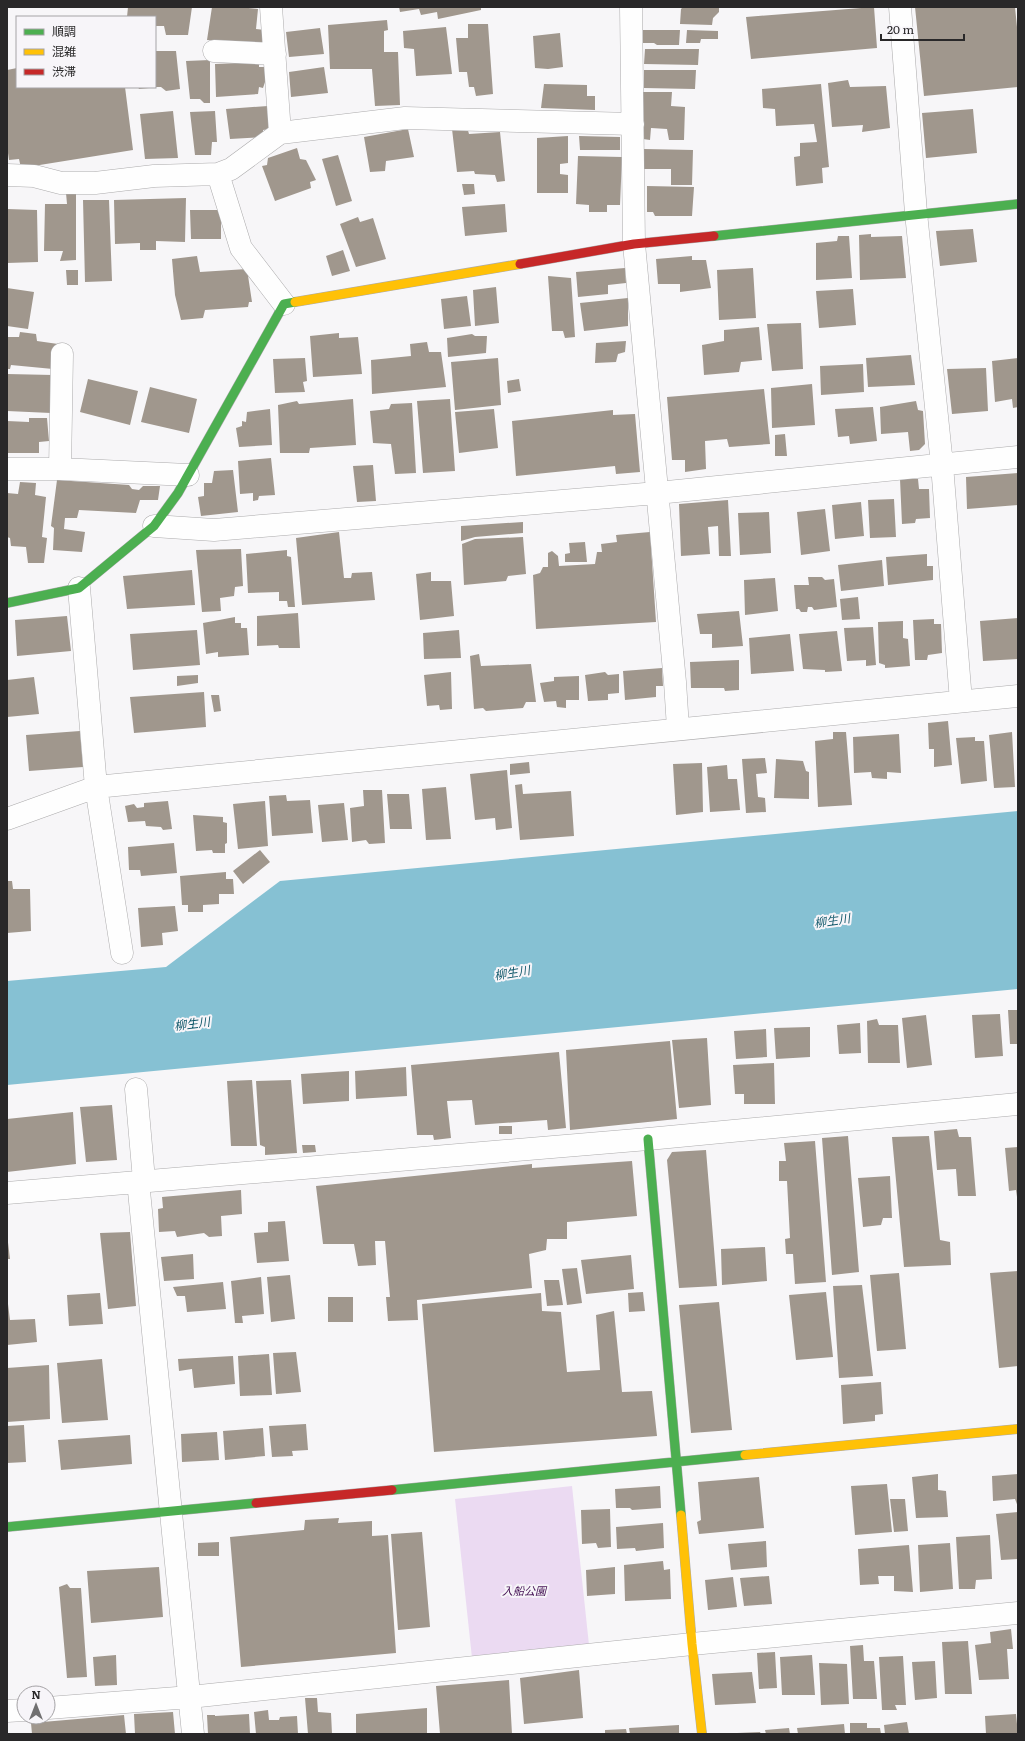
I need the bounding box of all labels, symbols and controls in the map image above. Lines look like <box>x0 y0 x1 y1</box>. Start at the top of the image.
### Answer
legend <box>16 16 156 88</box>
scale bar <box>881 16 964 42</box>
text: 20 m <box>887 20 914 38</box>
text: 順調 <box>52 22 76 40</box>
text: 混雑 <box>52 42 76 60</box>
text: 渋滞 <box>52 62 76 80</box>
water label: 柳生川 <box>813 908 853 931</box>
water label: 柳生川 <box>493 960 533 984</box>
water label: 柳生川 <box>173 1012 213 1034</box>
park label: 入船公園 <box>502 1582 548 1598</box>
north arrow <box>16 1685 56 1725</box>
text: N <box>31 1686 41 1702</box>

